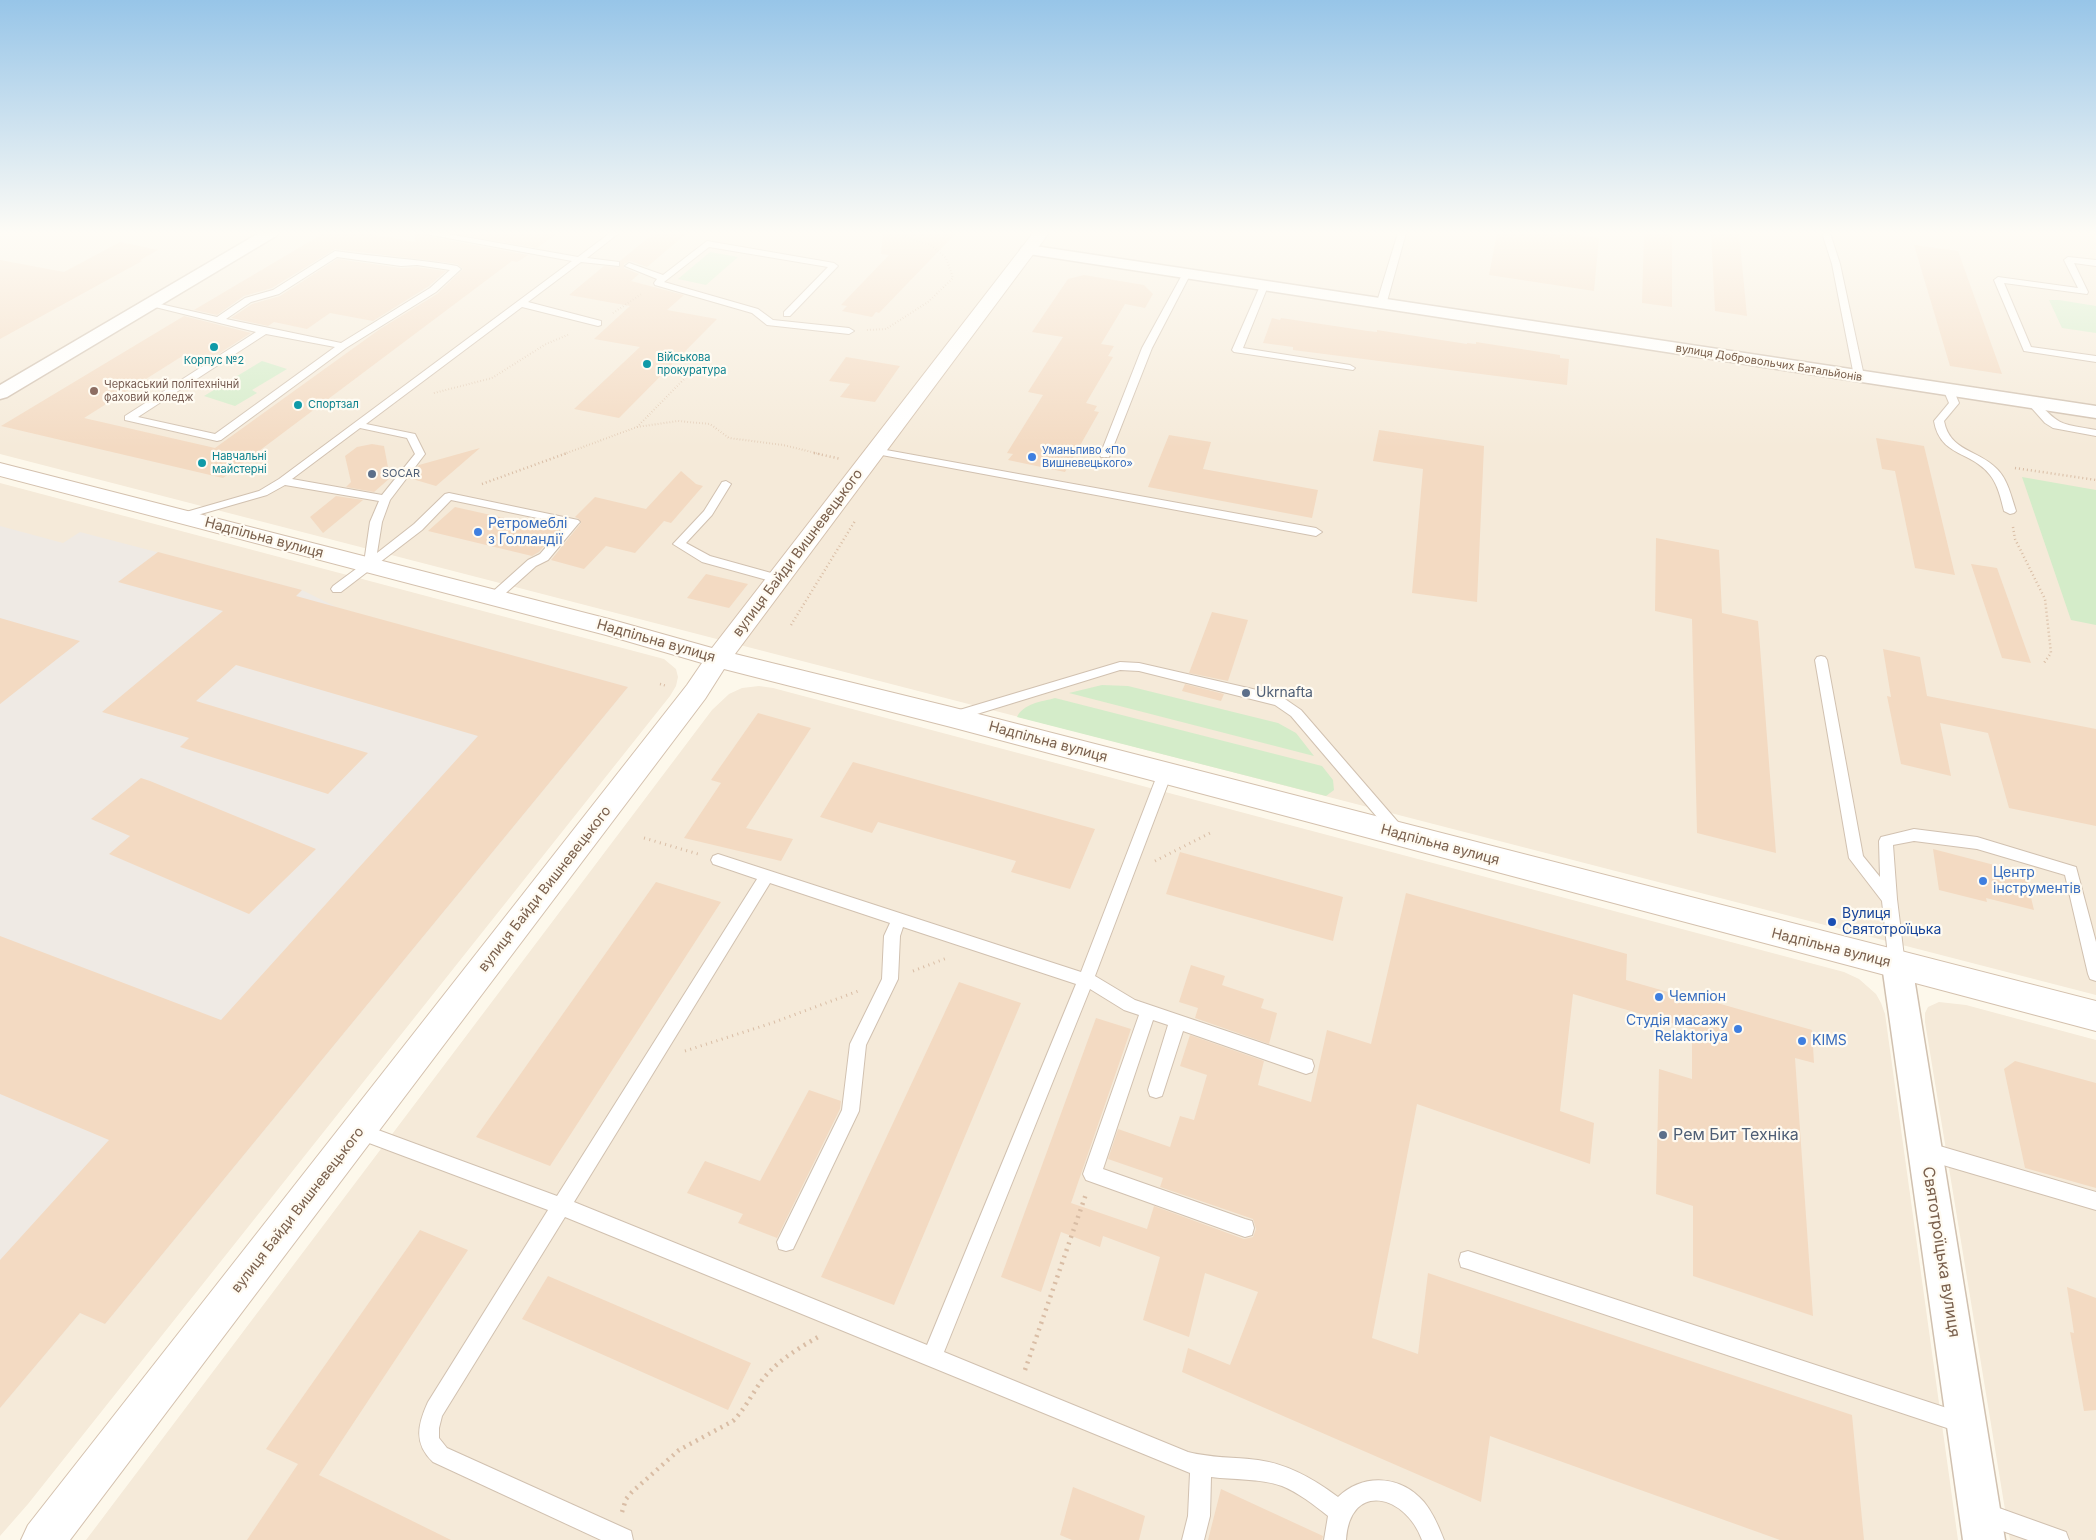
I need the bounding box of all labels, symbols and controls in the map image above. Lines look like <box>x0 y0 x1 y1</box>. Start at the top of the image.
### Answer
marker: Корпус №2 <box>208 341 220 353</box>
street label: вулиця Добровольчих Батальйонів <box>1675 342 1863 384</box>
place label: Військова прокуратура <box>657 351 726 377</box>
place label: Корпус №2 <box>184 354 244 368</box>
marker: Військова прокуратура <box>641 358 653 370</box>
place label: Черкаський політехнічнй фаховий коледж <box>104 378 239 404</box>
marker: Черкаський політехнічнй фаховий коледж <box>88 385 100 397</box>
place label: Спортзал <box>308 398 359 412</box>
marker: Спортзал <box>292 399 304 411</box>
place label: Уманьпиво «По Вишневецького» <box>1042 444 1133 470</box>
place label: Навчальні майстерні <box>212 450 267 476</box>
marker: Уманьпиво «По Вишневецького» <box>1026 451 1038 463</box>
marker: Навчальні майстерні <box>196 457 208 469</box>
street label: вулиця Байди Вишневецького <box>730 466 866 640</box>
place label: SOCAR <box>382 467 420 481</box>
marker: SOCAR <box>366 468 378 480</box>
street label: Надпільна вулиця <box>203 514 325 562</box>
place label: Ретромеблі з Голландії <box>488 516 567 548</box>
marker: Ретромеблі з Голландії <box>472 526 484 538</box>
street label: Надпільна вулиця <box>595 616 717 666</box>
place label: Ukrnafta <box>1256 685 1313 701</box>
marker: Ukrnafta <box>1240 687 1252 699</box>
street label: Надпільна вулиця <box>987 718 1109 766</box>
street label: вулиця Байди Вишневецького <box>475 803 615 975</box>
street label: Надпільна вулиця <box>1379 821 1501 869</box>
place label: Центр інструментів <box>1993 865 2081 898</box>
marker: Центр інструментів <box>1977 875 1989 887</box>
place label: Вулиця Святотроїцька <box>1842 906 1941 939</box>
marker: Вулиця Святотроїцька <box>1826 916 1838 928</box>
street label: Надпільна вулиця <box>1770 925 1892 971</box>
place label: Чемпіон <box>1669 989 1726 1005</box>
marker: Чемпіон <box>1653 991 1665 1003</box>
place label: Студія масажу Relaktoriya <box>1626 1013 1728 1046</box>
marker: Студія масажу Relaktoriya <box>1732 1023 1744 1035</box>
place label: KIMS <box>1812 1033 1847 1049</box>
marker: KIMS <box>1796 1035 1808 1047</box>
street label: вулиця Байди Вишневецького <box>228 1124 368 1296</box>
place label: Рем Бит Техніка <box>1673 1125 1799 1145</box>
marker: Рем Бит Техніка <box>1657 1129 1669 1141</box>
street label: Святотроїцька вулиця <box>1918 1165 1964 1339</box>

